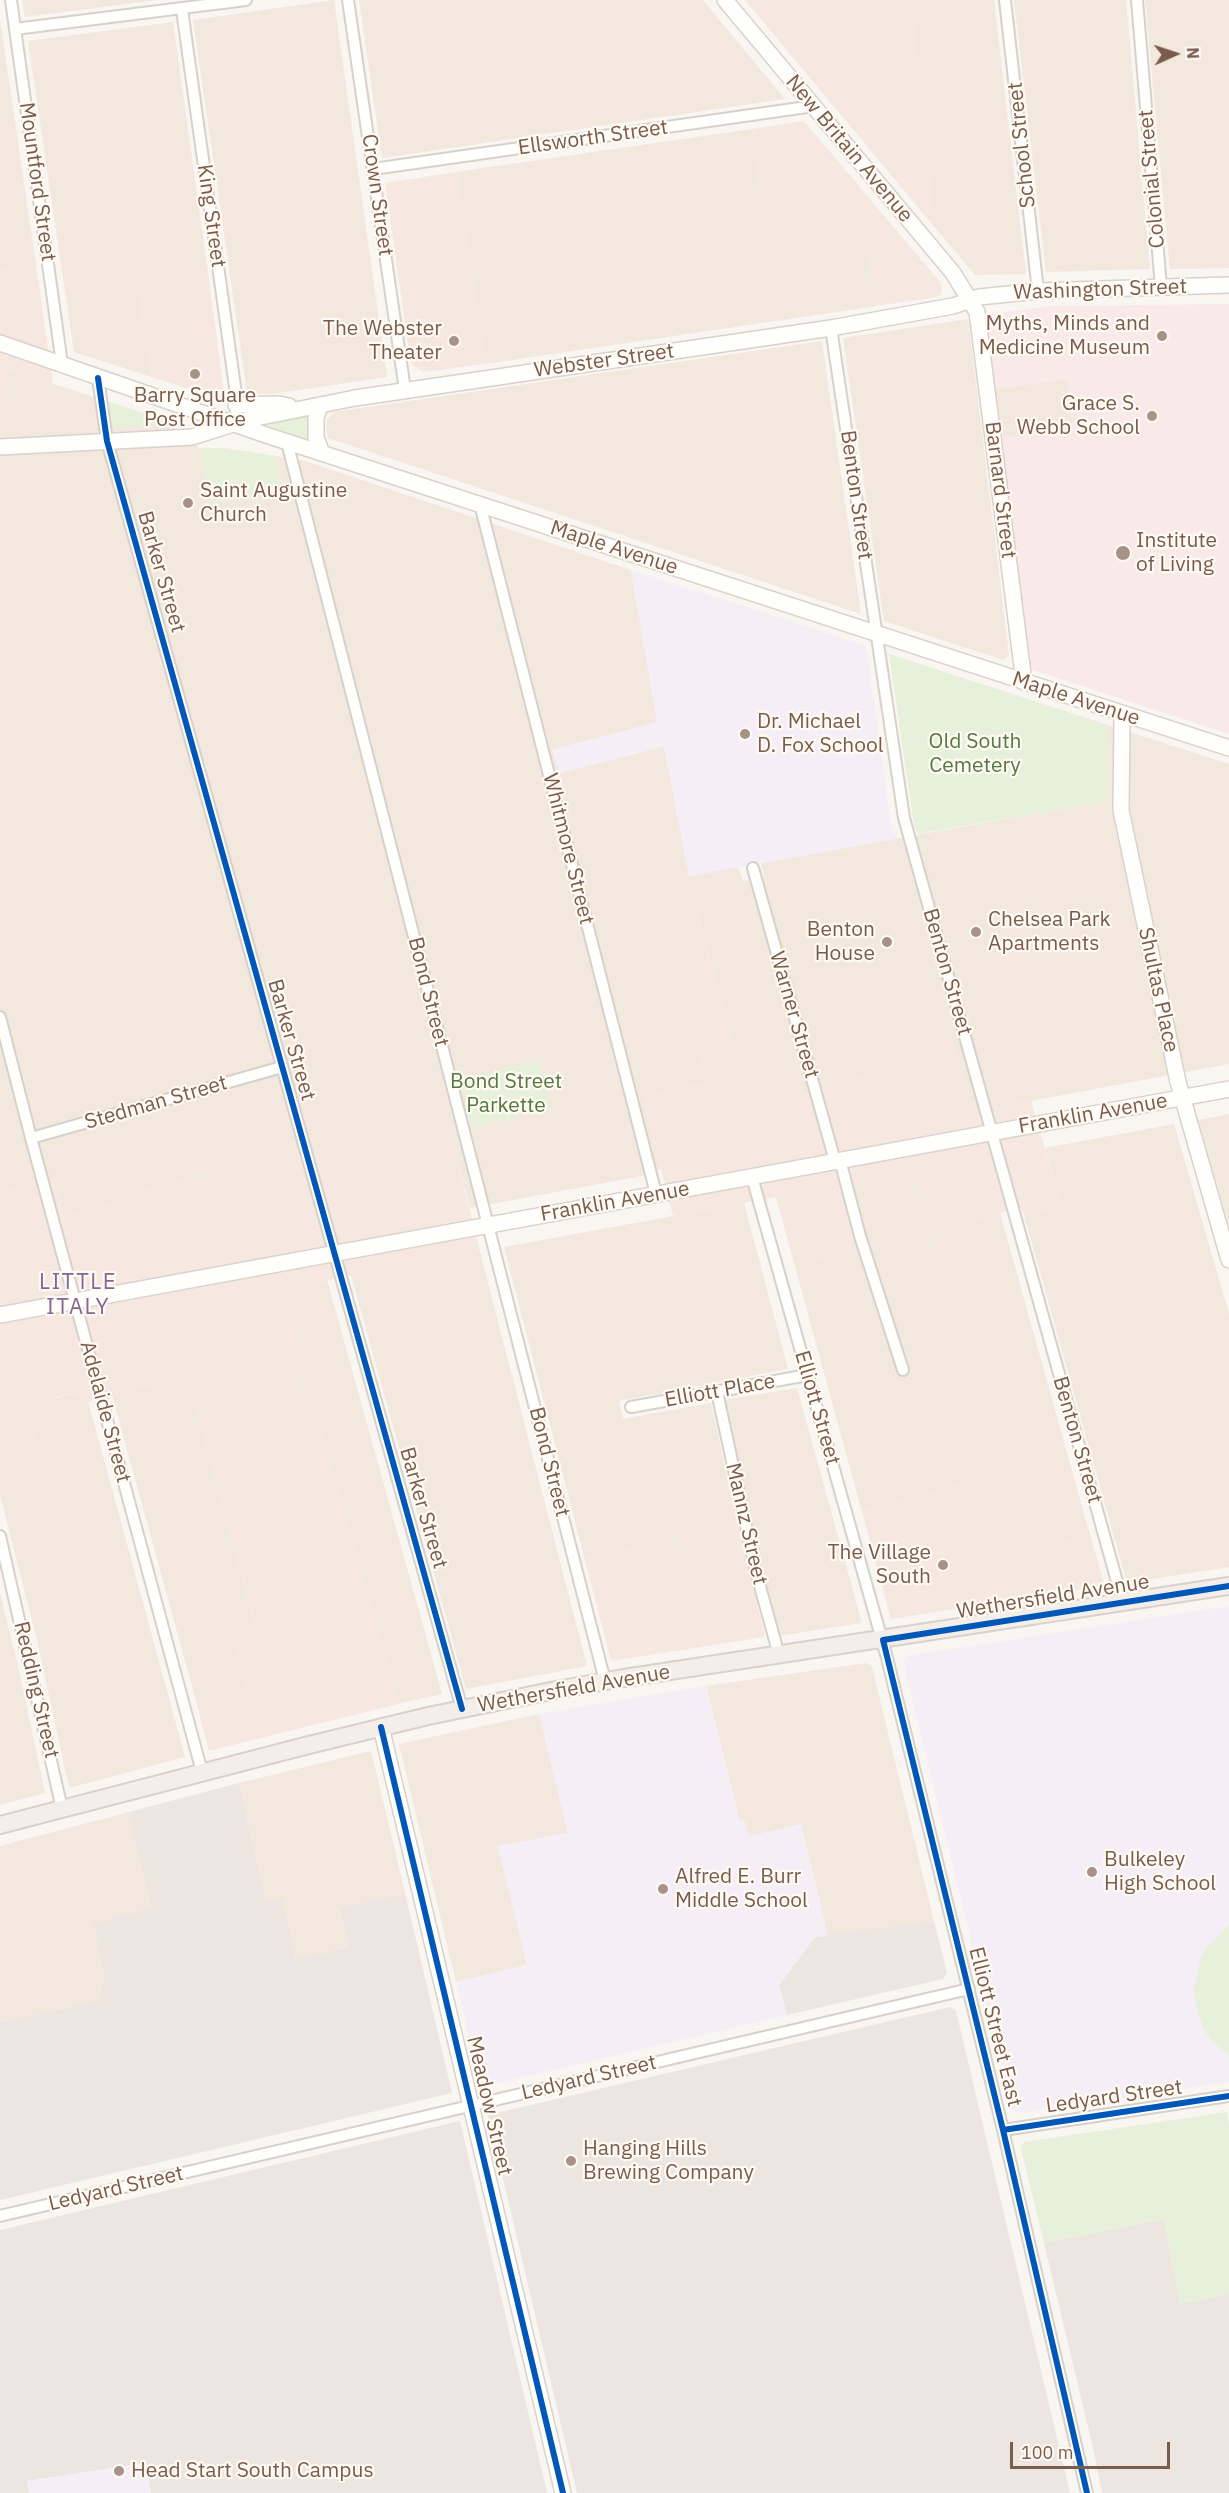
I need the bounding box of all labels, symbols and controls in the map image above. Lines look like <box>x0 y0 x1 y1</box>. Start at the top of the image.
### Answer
north arrow <box>1145 24 1205 84</box>
text: N <box>1183 47 1203 59</box>
street label: New Britain Avenue <box>780 70 918 228</box>
street label: School Street <box>1003 81 1041 209</box>
street label: Mountford Street <box>13 101 61 263</box>
street label: Colonial Street <box>1133 109 1171 249</box>
street label: Ellsworth Street <box>516 115 670 161</box>
street label: Crown Street <box>356 132 398 258</box>
street label: King Street <box>191 163 231 269</box>
street label: Washington Street <box>1013 274 1187 306</box>
place label: Myths, Minds and Medicine Museum <box>979 311 1150 361</box>
place label: The Webster Theater <box>323 316 442 366</box>
marker: Myths, Minds and Medicine Museum <box>1155 329 1169 343</box>
marker: The Webster Theater <box>447 334 461 348</box>
street label: Webster Street <box>532 339 676 383</box>
marker: Barry Square Post Office <box>188 367 202 381</box>
place label: Barry Square Post Office <box>134 383 256 433</box>
place label: Grace S. Webb School <box>1017 391 1140 441</box>
marker: Grace S. Webb School <box>1145 409 1159 423</box>
street label: Barnard Street <box>979 420 1021 560</box>
street label: Benton Street <box>834 429 878 561</box>
place label: Saint Augustine Church <box>200 478 347 528</box>
marker: Saint Augustine Church <box>181 496 195 510</box>
street label: Barker Street <box>132 508 190 636</box>
street label: Maple Avenue <box>547 516 681 580</box>
place label: Institute of Living <box>1136 528 1217 578</box>
marker: Institute of Living <box>1114 544 1132 562</box>
street label: Maple Avenue <box>1009 667 1143 731</box>
place label: Dr. Michael D. Fox School <box>757 709 883 759</box>
marker: Dr. Michael D. Fox School <box>738 727 752 741</box>
park label: Old South Cemetery <box>929 729 1021 779</box>
street label: Whitmore Street <box>537 771 599 927</box>
street label: Benton Street <box>917 906 977 1038</box>
place label: Chelsea Park Apartments <box>988 907 1111 957</box>
place label: Benton House <box>807 917 875 967</box>
marker: Chelsea Park Apartments <box>969 925 983 939</box>
street label: Shultas Place <box>1132 925 1184 1055</box>
street label: Bond Street <box>402 935 454 1049</box>
marker: Benton House <box>880 935 894 949</box>
street label: Warner Street <box>764 948 824 1082</box>
street label: Barker Street <box>262 976 320 1104</box>
park label: Bond Street Parkette <box>450 1069 562 1119</box>
street label: Stedman Street <box>82 1071 230 1135</box>
street label: Franklin Avenue <box>1016 1088 1170 1140</box>
street label: Franklin Avenue <box>538 1176 692 1228</box>
district label: LITTLE ITALY <box>39 1270 117 1322</box>
street label: Adelaide Street <box>74 1338 136 1486</box>
street label: Elliott Street <box>789 1348 845 1468</box>
street label: Elliott Place <box>663 1369 777 1413</box>
street label: Benton Street <box>1047 1374 1107 1506</box>
street label: Bond Street <box>523 1405 575 1519</box>
street label: Barker Street <box>394 1444 452 1572</box>
street label: Mannz Street <box>720 1461 772 1587</box>
place label: The Village South <box>828 1540 931 1590</box>
marker: The Village South <box>936 1558 950 1572</box>
street label: Wethersfield Avenue <box>955 1569 1151 1625</box>
street label: Redding Street <box>8 1619 64 1761</box>
street label: Wethersfield Avenue <box>476 1660 672 1718</box>
place label: Bulkeley High School <box>1104 1847 1216 1897</box>
place label: Alfred E. Burr Middle School <box>675 1864 808 1914</box>
marker: Bulkeley High School <box>1085 1865 1099 1879</box>
marker: Alfred E. Burr Middle School <box>656 1882 670 1896</box>
street label: Elliott Street East <box>963 1945 1027 2109</box>
street label: Meadow Street <box>461 2034 517 2178</box>
street label: Ledyard Street <box>519 2050 659 2106</box>
street label: Ledyard Street <box>1044 2075 1184 2119</box>
place label: Hanging Hills Brewing Company <box>583 2136 754 2186</box>
marker: Hanging Hills Brewing Company <box>564 2154 578 2168</box>
street label: Ledyard Street <box>46 2161 186 2217</box>
scale bar <box>1013 2430 1174 2468</box>
text: 100 m <box>1021 2441 1073 2464</box>
place label: Head Start South Campus <box>131 2458 374 2484</box>
marker: Head Start South Campus <box>112 2464 126 2478</box>

